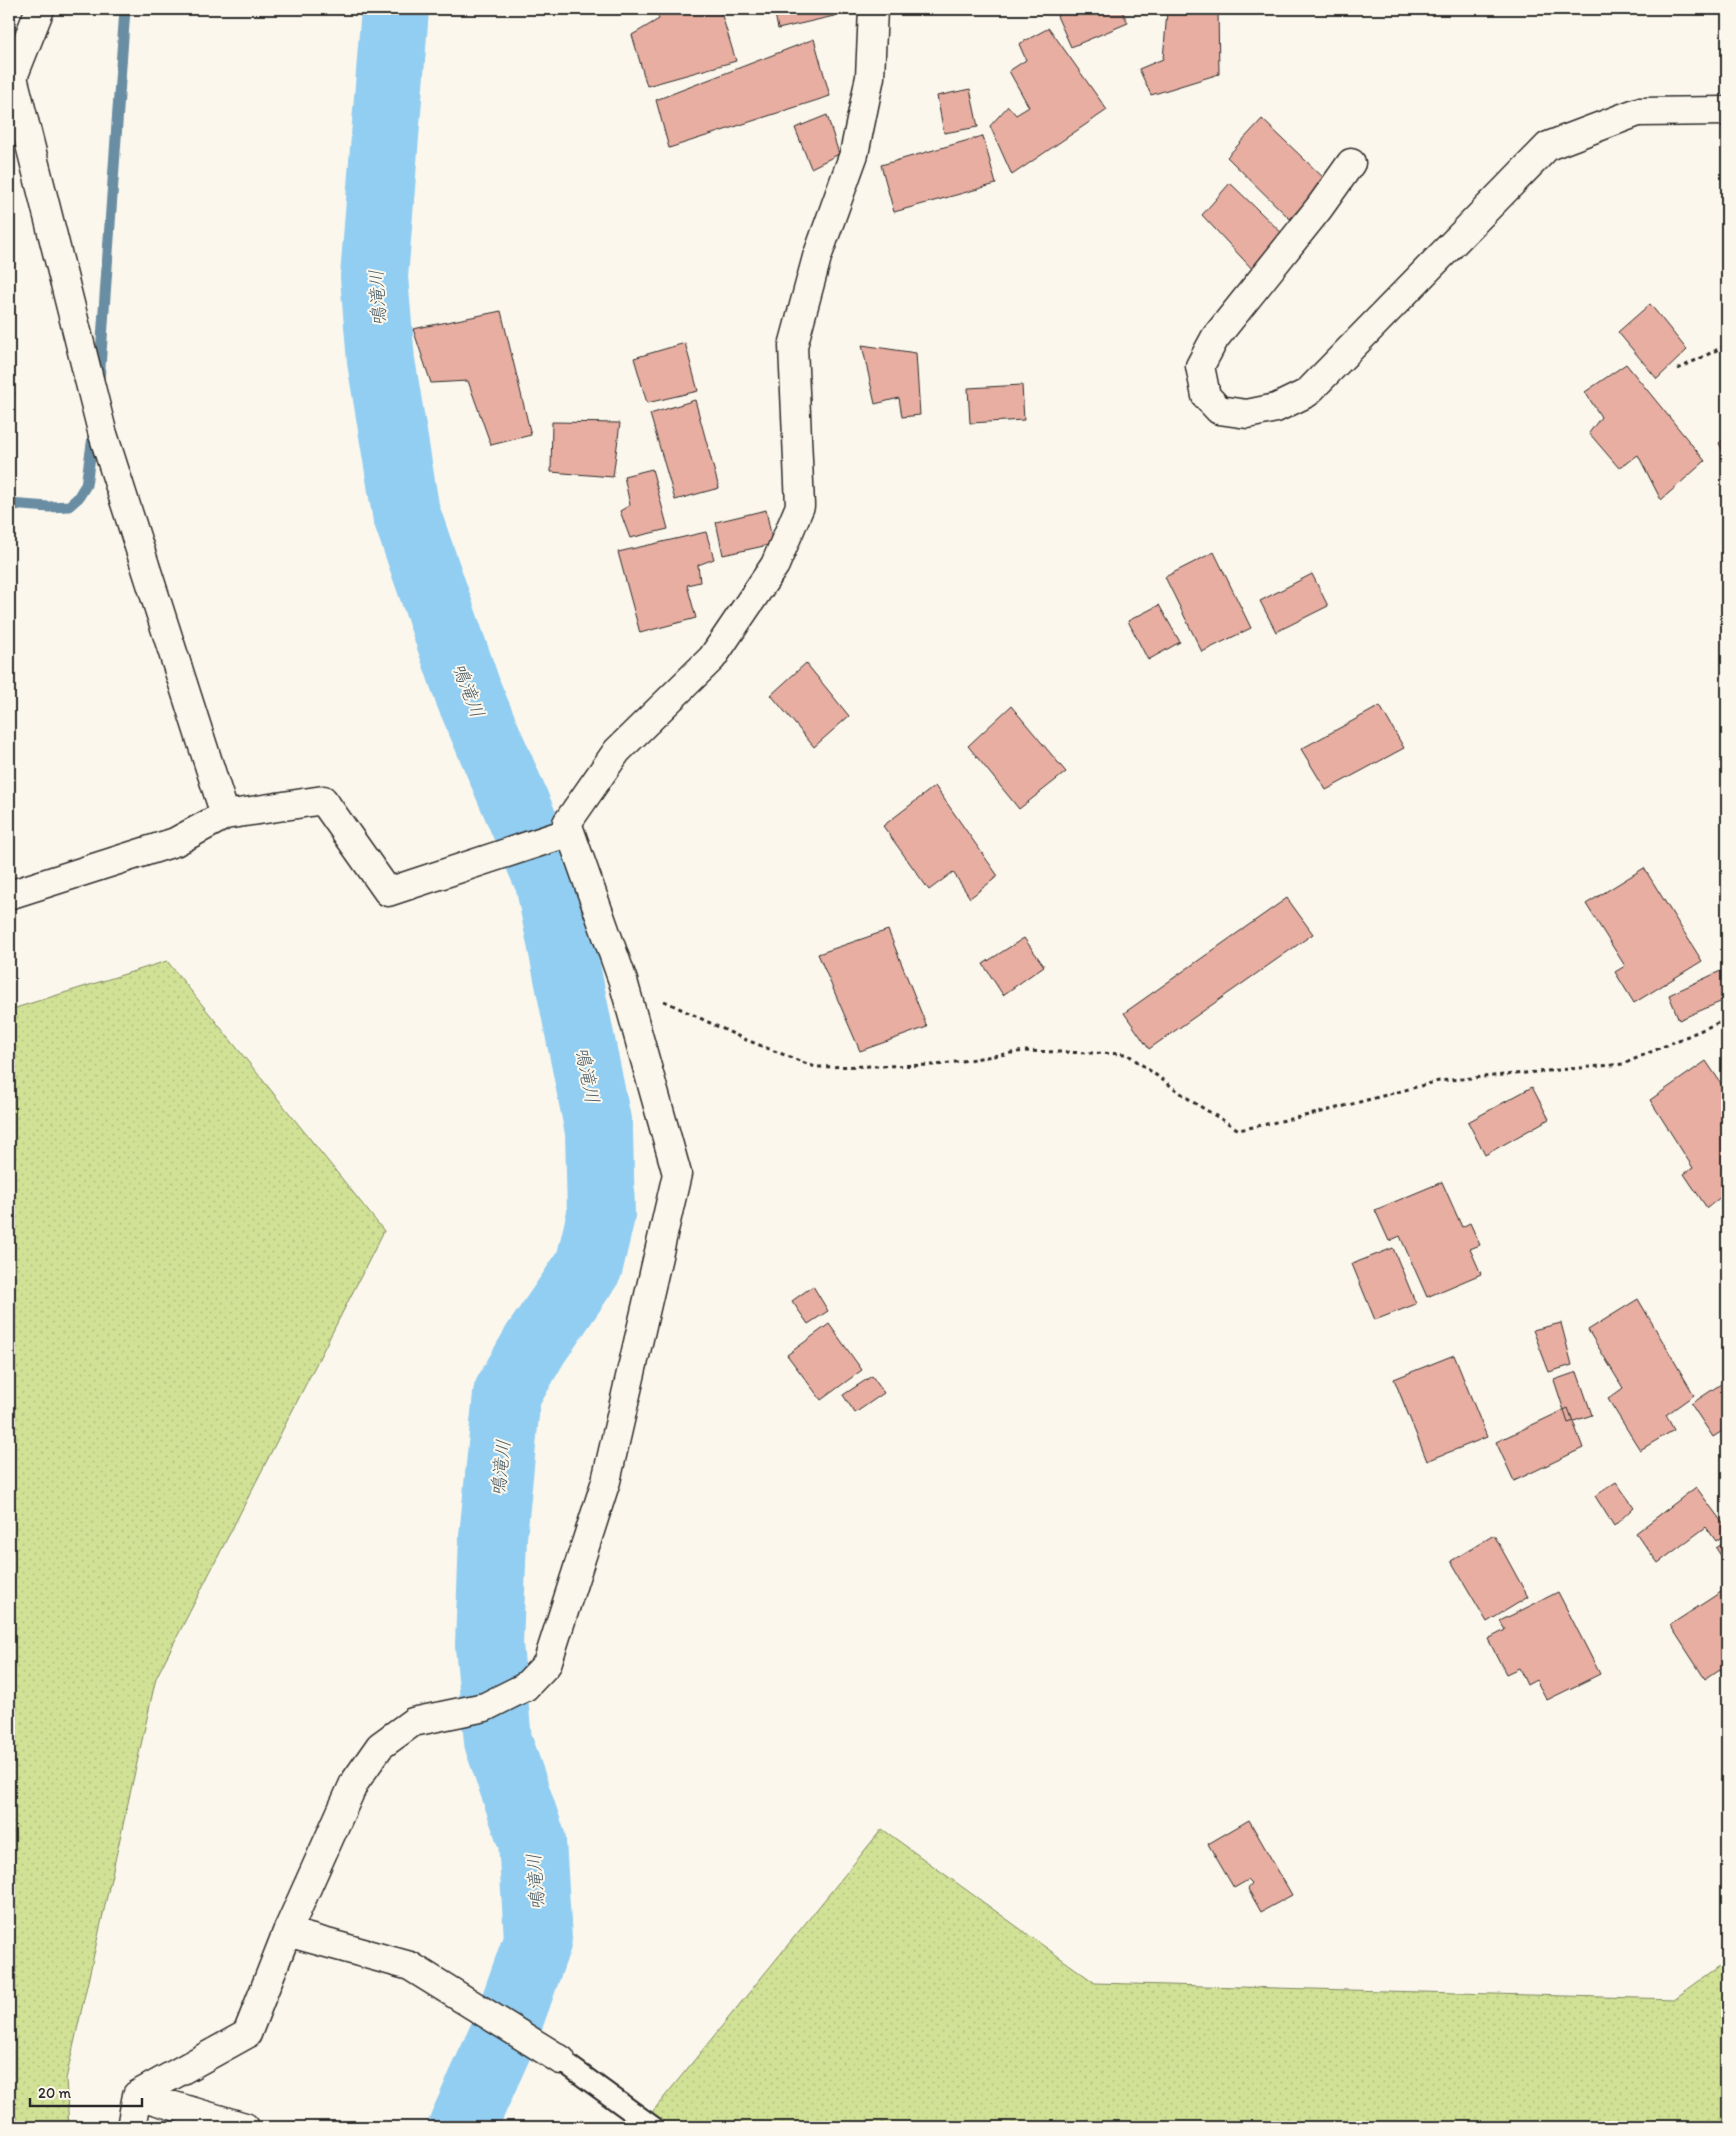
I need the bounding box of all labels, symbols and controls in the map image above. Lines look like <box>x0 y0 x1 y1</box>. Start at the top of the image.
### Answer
water label: 鳴滝川 <box>365 269 390 327</box>
water label: 鳴滝川 <box>448 659 489 721</box>
water label: 鳴滝川 <box>571 1045 604 1105</box>
water label: 鳴滝川 <box>486 1438 515 1498</box>
water label: 鳴滝川 <box>522 1853 549 1911</box>
scale bar <box>30 2076 142 2108</box>
text: 20 m <box>38 2084 72 2102</box>

